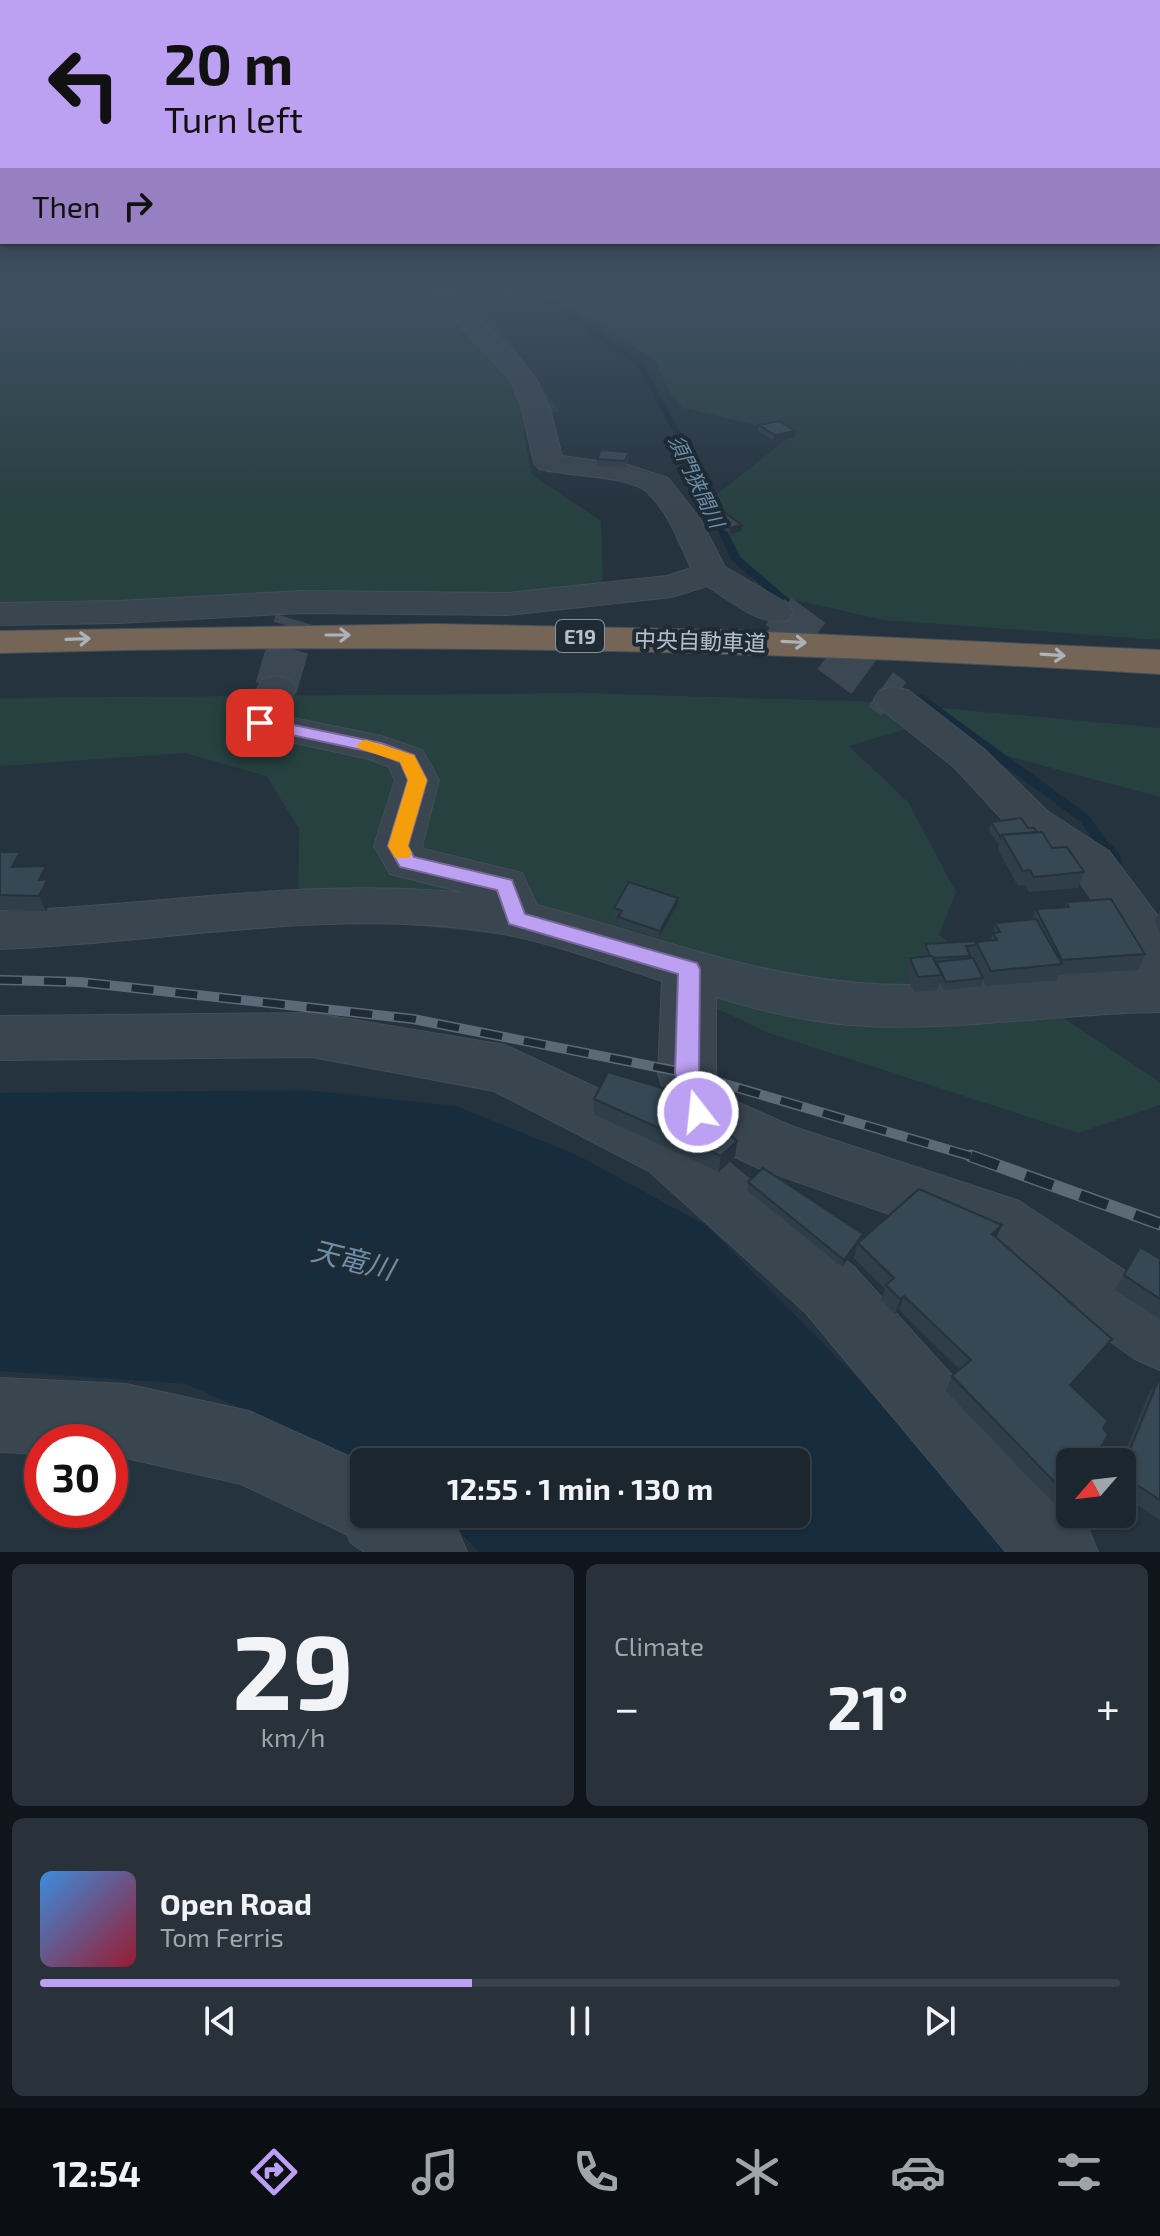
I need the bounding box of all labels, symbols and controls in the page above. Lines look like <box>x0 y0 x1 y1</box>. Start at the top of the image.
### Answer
text: 20 m <box>164 29 293 96</box>
icon: left <box>32 32 136 136</box>
text: Turn left <box>164 97 303 140</box>
icon: right <box>116 184 160 228</box>
text: Then <box>32 188 100 224</box>
water label: 須門狭間川 <box>664 431 731 533</box>
road number: E19 <box>556 620 604 652</box>
street label: 中央自動車道 <box>634 625 766 655</box>
one-way arrow <box>324 627 351 643</box>
one-way arrow <box>64 632 91 647</box>
one-way arrow <box>780 635 807 650</box>
one-way arrow <box>1039 648 1066 663</box>
pin <box>226 689 294 757</box>
icon: arrive <box>238 701 282 745</box>
position arrow <box>656 1070 740 1154</box>
water label: 天竜川 <box>308 1232 401 1286</box>
speed limit sign: 30 <box>24 1424 128 1528</box>
north arrow <box>1056 1448 1136 1528</box>
map controls <box>1056 1448 1136 1528</box>
text: 12:55 · 1 min · 130 m <box>447 1470 713 1506</box>
text: 29 <box>232 1606 354 1731</box>
text: Climate <box>614 1630 704 1661</box>
text: 21° <box>827 1670 908 1742</box>
text: − <box>614 1680 640 1733</box>
text: + <box>1096 1680 1120 1733</box>
text: km/h <box>261 1721 325 1752</box>
text: Open Road <box>160 1885 312 1921</box>
text: Tom Ferris <box>160 1921 284 1952</box>
icon: previous <box>198 1999 242 2043</box>
icon: pause <box>558 1999 602 2043</box>
icon: next <box>918 1999 962 2043</box>
icon: directions <box>246 2144 302 2200</box>
icon: music <box>407 2144 463 2200</box>
icon: phone <box>568 2144 624 2200</box>
icon: climate <box>729 2144 785 2200</box>
icon: car <box>890 2144 946 2200</box>
icon: filters <box>1051 2144 1107 2200</box>
text: 12:54 <box>53 2151 141 2194</box>

